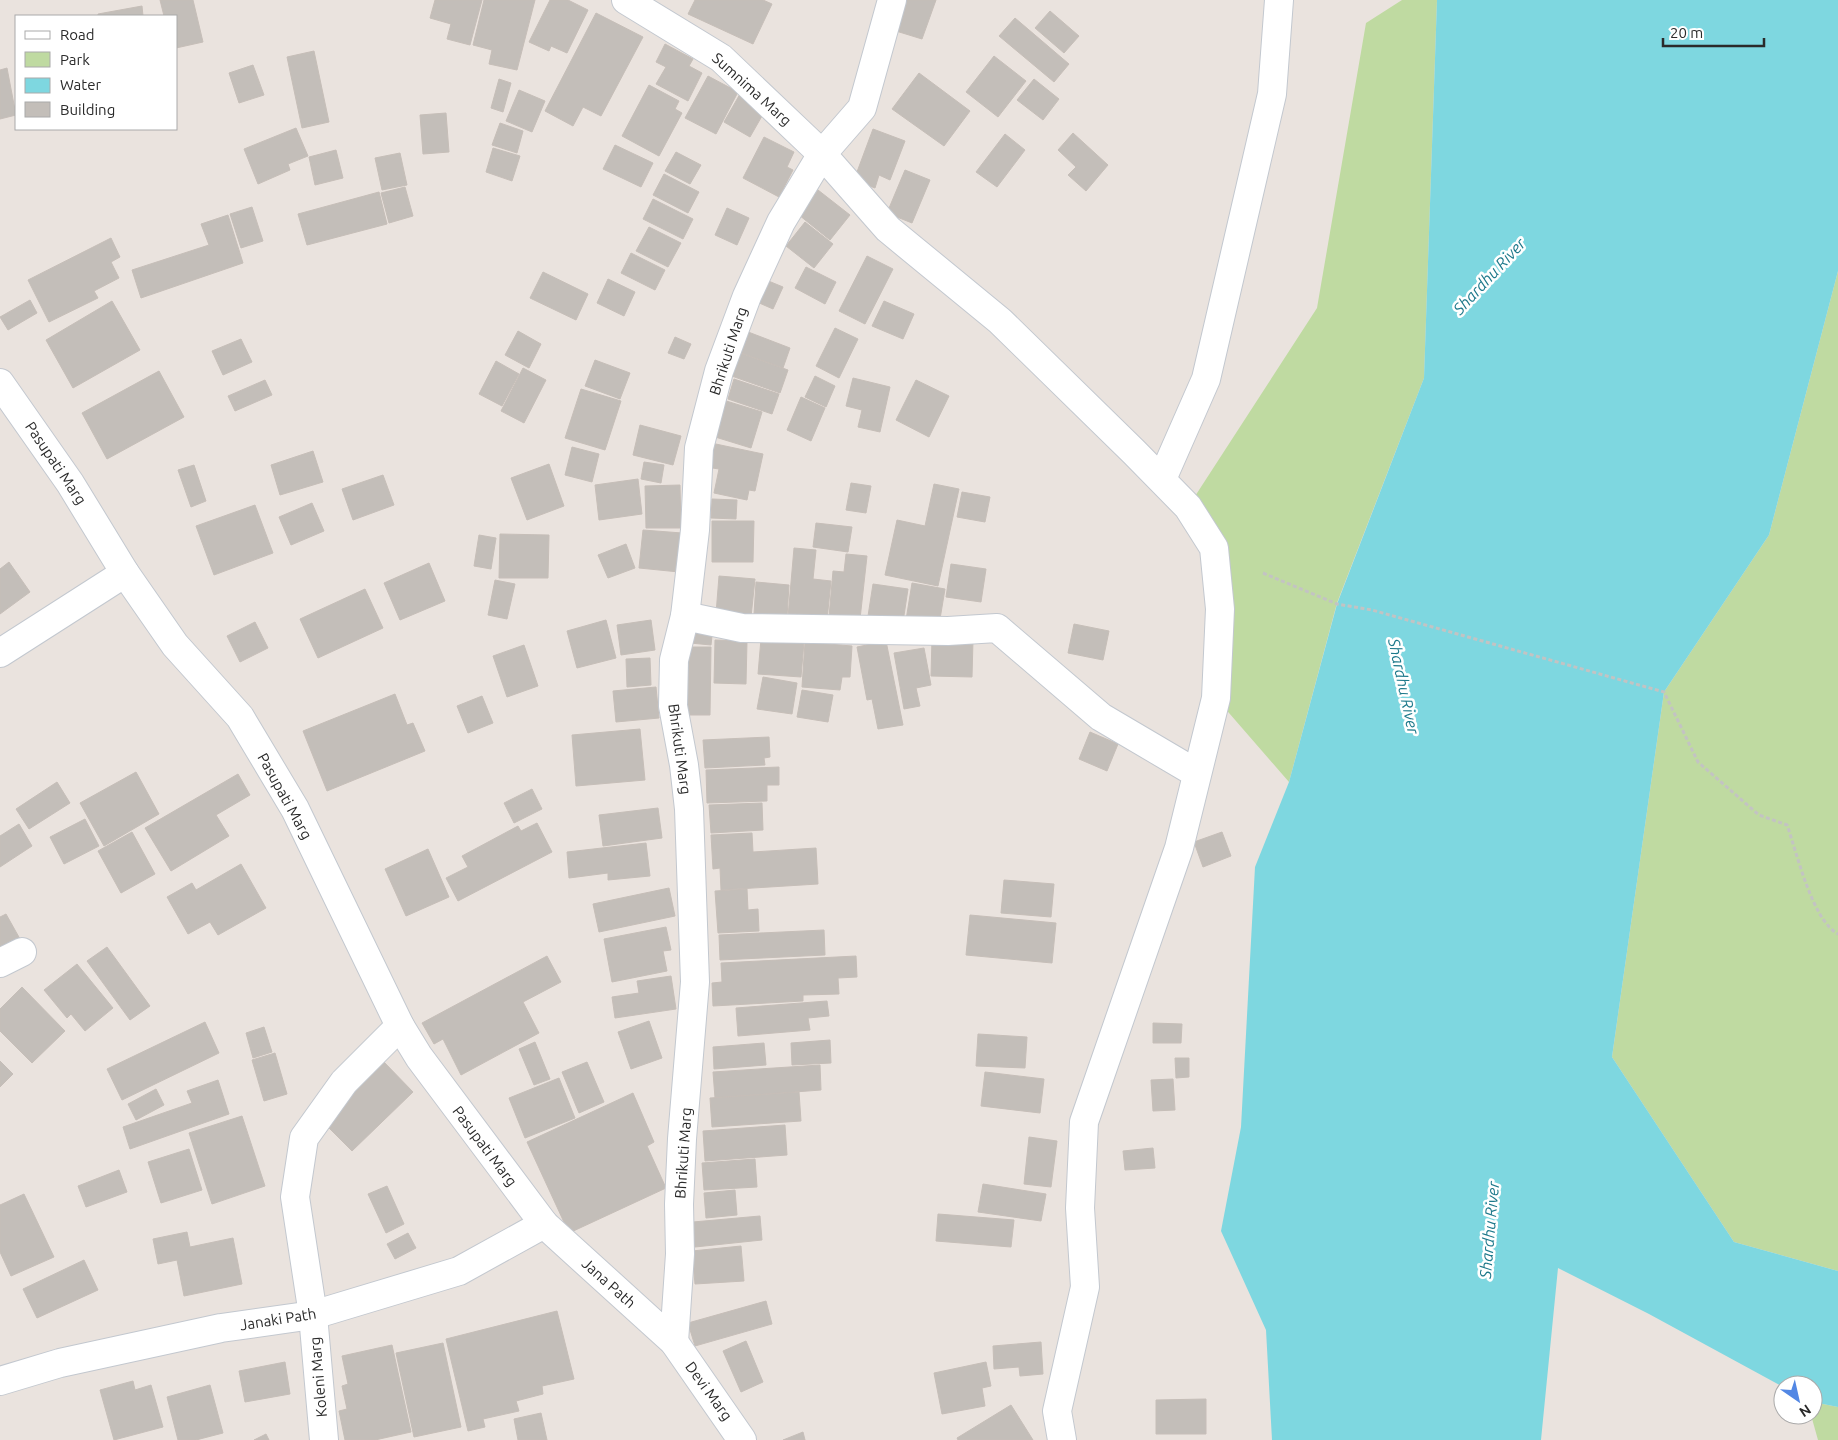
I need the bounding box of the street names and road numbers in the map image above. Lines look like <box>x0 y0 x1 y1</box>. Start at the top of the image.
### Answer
street label: Sumnima Marg <box>709 49 795 129</box>
street label: Bhrikuti Marg <box>706 305 750 397</box>
street label: Pasupati Marg <box>22 418 90 508</box>
street label: Bhrikuti Marg <box>665 702 695 796</box>
street label: Pasupati Marg <box>254 750 316 842</box>
street label: Pasupati Marg <box>449 1103 521 1189</box>
street label: Bhrikuti Marg <box>671 1107 695 1199</box>
street label: Jana Path <box>579 1255 639 1311</box>
street label: Janaki Path <box>239 1305 317 1333</box>
street label: Koleni Marg <box>306 1336 330 1418</box>
street label: Devi Marg <box>682 1358 736 1424</box>

